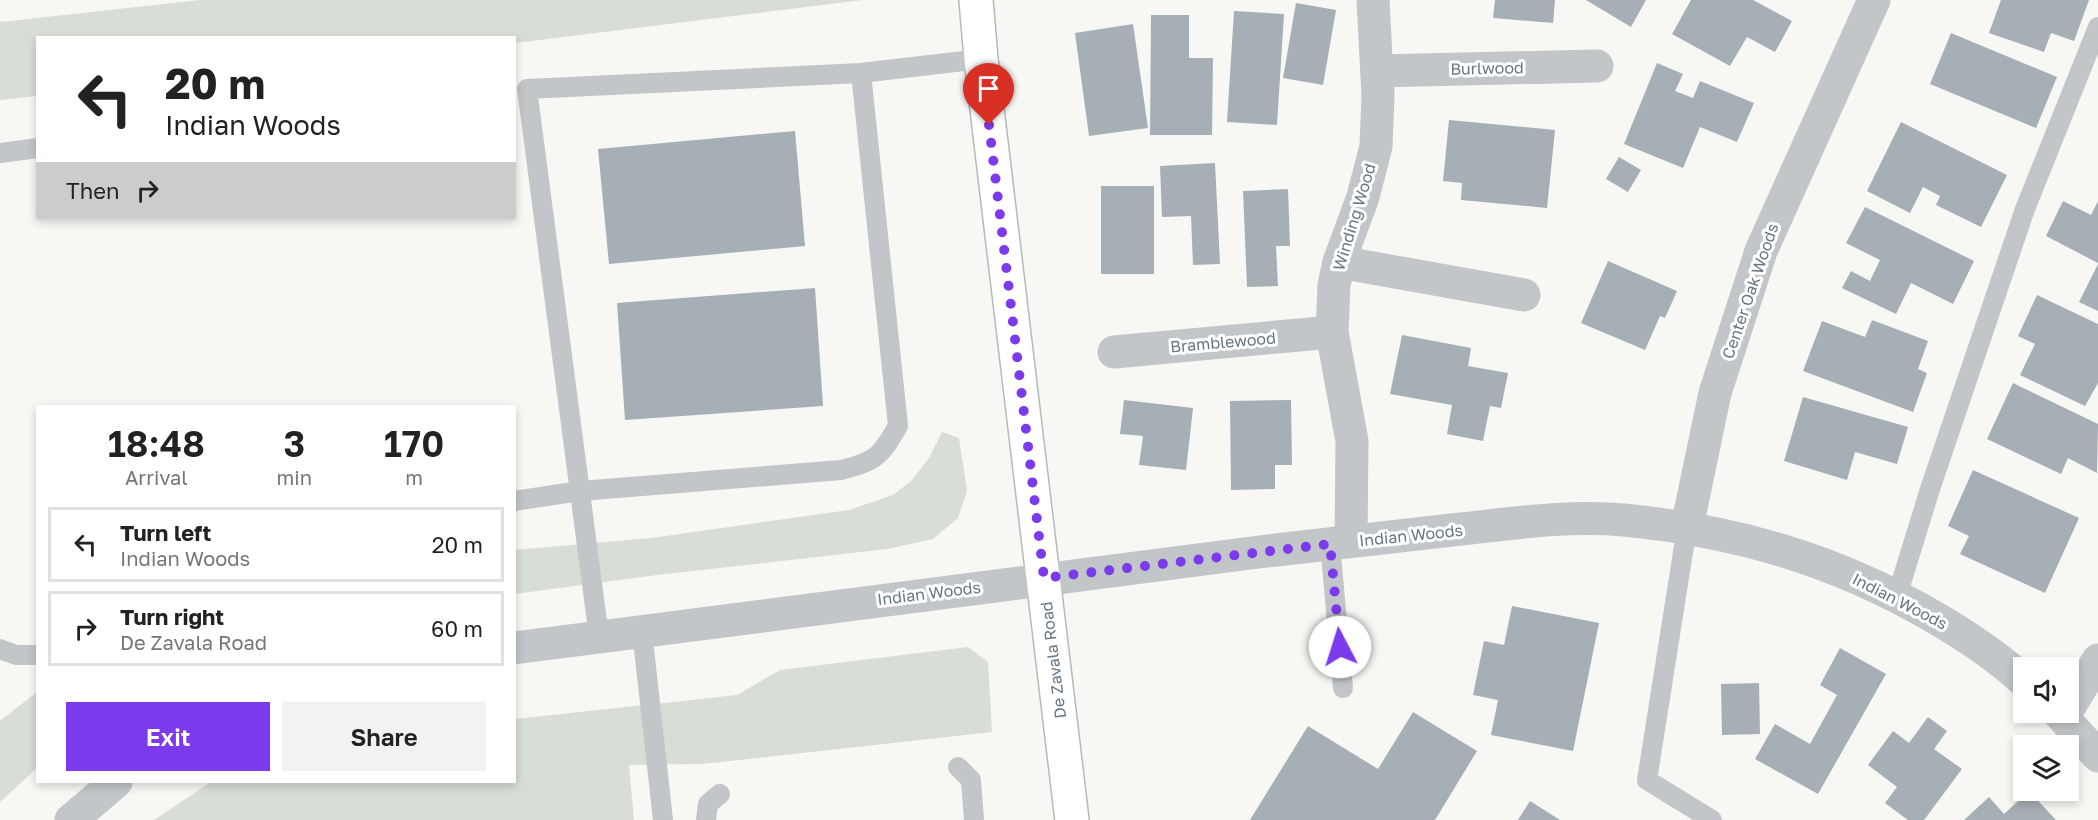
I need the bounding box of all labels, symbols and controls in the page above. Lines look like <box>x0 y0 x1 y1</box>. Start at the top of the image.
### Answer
street label: Burlwood <box>1450 57 1524 79</box>
text: 20 m <box>165 58 265 108</box>
icon: left <box>66 60 144 138</box>
pin <box>963 63 1014 125</box>
icon: arrive <box>972 72 1005 105</box>
text: Indian Woods <box>165 109 341 141</box>
street label: Winding Wood <box>1328 161 1380 273</box>
icon: right <box>131 174 164 207</box>
text: Then <box>66 177 119 204</box>
street label: Center Oak Woods <box>1717 221 1783 361</box>
street label: Bramblewood <box>1169 327 1277 357</box>
text: 18:48 <box>108 422 205 465</box>
text: 3 <box>283 422 305 465</box>
text: 170 <box>384 422 444 465</box>
text: Arrival <box>125 465 188 489</box>
text: min <box>277 465 312 489</box>
text: m <box>405 465 423 489</box>
text: Turn left <box>120 519 211 546</box>
street label: Indian Woods <box>1358 520 1464 550</box>
icon: left <box>69 528 102 561</box>
text: 20 m <box>432 531 483 558</box>
text: Indian Woods <box>120 546 250 570</box>
street label: Indian Woods <box>1849 568 1951 634</box>
street label: Indian Woods <box>876 577 982 609</box>
street label: De Zavala Road <box>1036 600 1070 720</box>
text: Turn right <box>120 603 224 630</box>
icon: right <box>69 612 102 645</box>
text: 60 m <box>431 615 483 642</box>
position arrow <box>1308 615 1372 679</box>
text: De Zavala Road <box>120 630 267 654</box>
map controls <box>2013 657 2079 801</box>
button: sound <box>2013 657 2079 723</box>
button: Exit <box>66 702 270 771</box>
button: Share <box>282 702 486 771</box>
button: layers <box>2013 735 2079 801</box>

